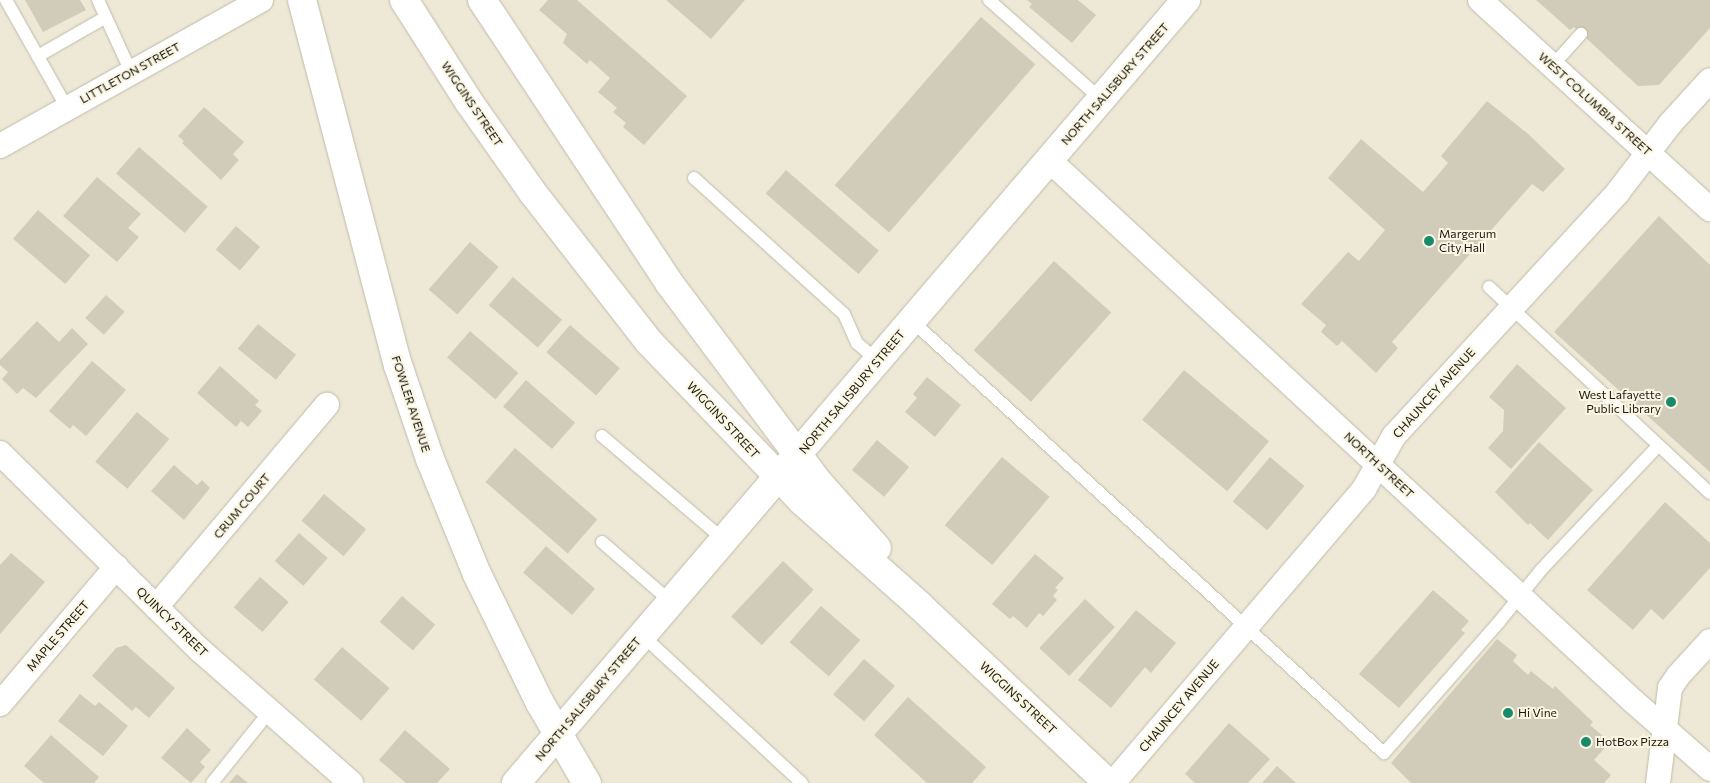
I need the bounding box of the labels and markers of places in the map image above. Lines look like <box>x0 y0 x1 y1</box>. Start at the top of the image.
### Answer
place label: Margerum City Hall <box>1439 227 1496 255</box>
marker: Margerum City Hall <box>1423 235 1435 247</box>
place label: West Lafayette Public Library <box>1578 388 1661 416</box>
marker: West Lafayette Public Library <box>1665 396 1677 408</box>
place label: Hi Vine <box>1518 706 1557 720</box>
marker: Hi Vine <box>1502 707 1514 719</box>
place label: HotBox Pizza <box>1596 735 1669 749</box>
marker: HotBox Pizza <box>1580 736 1592 748</box>

